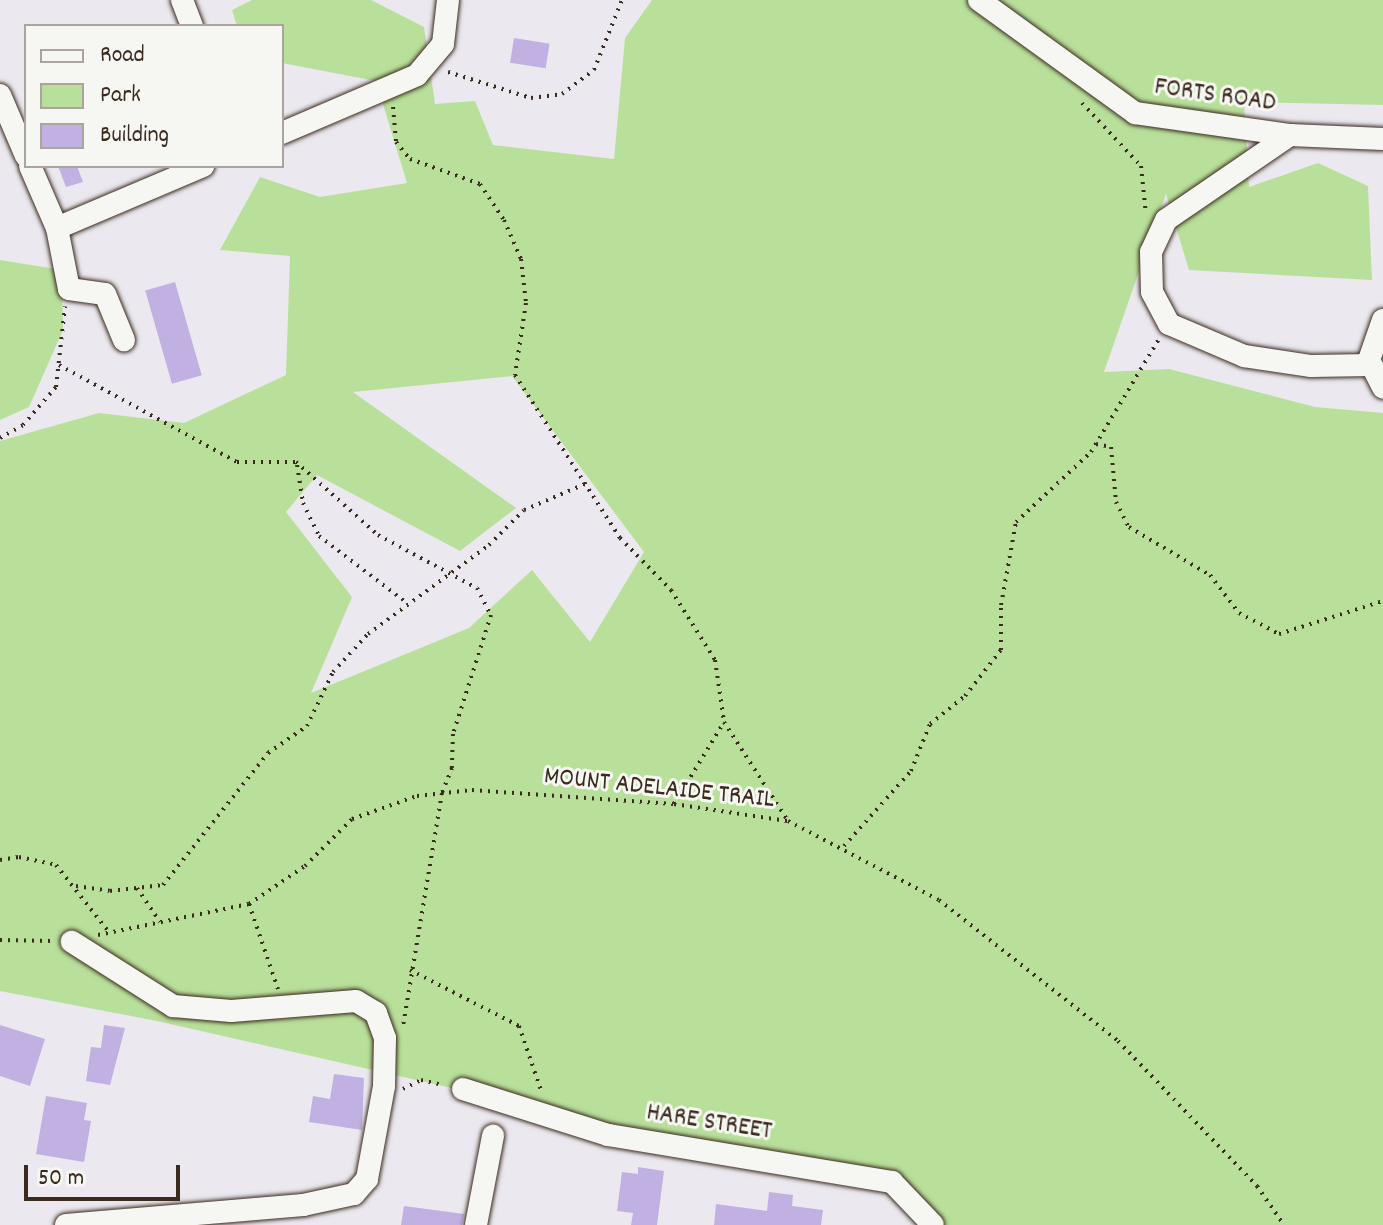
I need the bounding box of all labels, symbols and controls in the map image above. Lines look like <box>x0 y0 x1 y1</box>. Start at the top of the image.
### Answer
legend <box>24 24 284 168</box>
text: Road <box>100 39 145 73</box>
street label: FORTS ROAD <box>1152 72 1278 120</box>
text: Park <box>100 79 141 113</box>
text: Building <box>100 119 169 153</box>
street label: MOUNT ADELAIDE TRAIL <box>542 761 776 817</box>
street label: HARE STREET <box>644 1098 774 1148</box>
scale bar <box>28 1149 184 1199</box>
text: 50 m <box>38 1162 84 1196</box>

